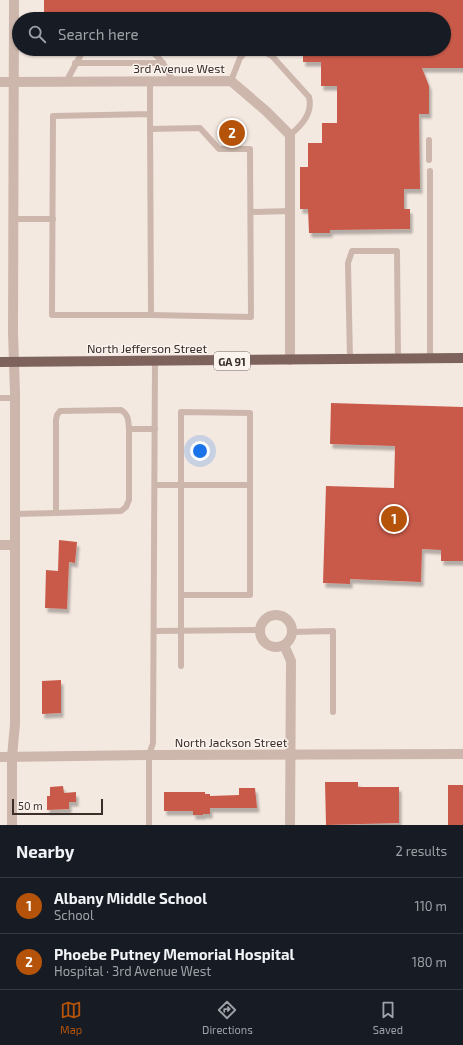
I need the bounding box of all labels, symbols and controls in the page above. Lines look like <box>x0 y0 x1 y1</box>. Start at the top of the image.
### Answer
search box <box>12 12 451 56</box>
icon: search <box>26 23 48 45</box>
text: Search here <box>58 25 139 43</box>
street label: 3rd Avenue West <box>133 61 225 75</box>
pin: 2 <box>219 118 245 148</box>
street label: North Jefferson Street <box>87 341 208 355</box>
road number: GA 91 <box>214 352 250 370</box>
your location <box>190 441 210 461</box>
pin: 1 <box>381 504 407 534</box>
street label: North Jackson Street <box>175 735 288 749</box>
scale bar <box>12 797 103 816</box>
text: 50 m <box>18 799 43 812</box>
text: Nearby <box>16 841 74 861</box>
text: 2 results <box>395 843 447 859</box>
text: Albany Middle School <box>54 889 207 907</box>
text: 1 <box>26 898 32 914</box>
text: 110 m <box>415 898 447 914</box>
text: School <box>54 907 94 923</box>
text: Phoebe Putney Memorial Hospital <box>54 945 294 963</box>
text: 2 <box>25 954 33 970</box>
text: 180 m <box>412 954 447 970</box>
text: Hospital · 3rd Avenue West <box>54 963 211 979</box>
tab: Map <box>60 999 82 1036</box>
tab: Directions <box>202 999 253 1036</box>
tab: Saved <box>373 999 403 1036</box>

